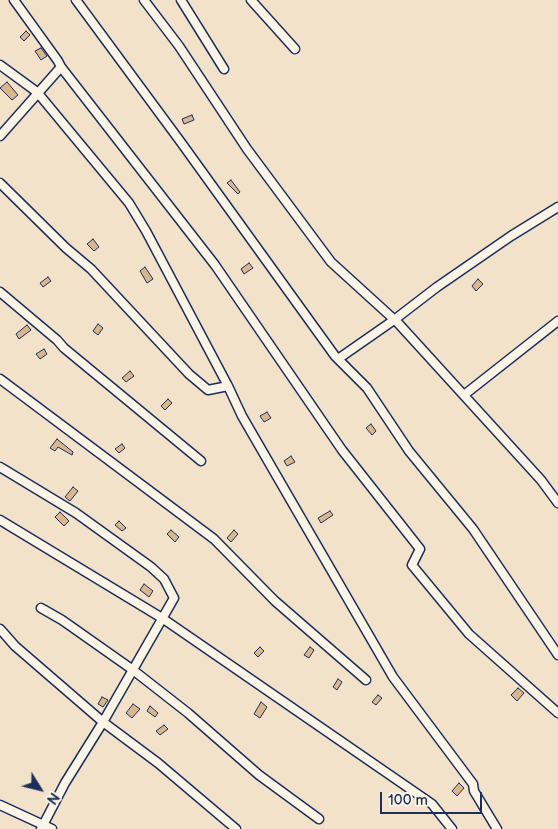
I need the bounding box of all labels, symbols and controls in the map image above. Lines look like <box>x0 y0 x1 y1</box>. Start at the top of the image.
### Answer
north arrow <box>15 764 65 814</box>
scale bar <box>383 782 486 814</box>
text: N <box>43 789 63 807</box>
text: 100 m <box>388 791 428 810</box>

